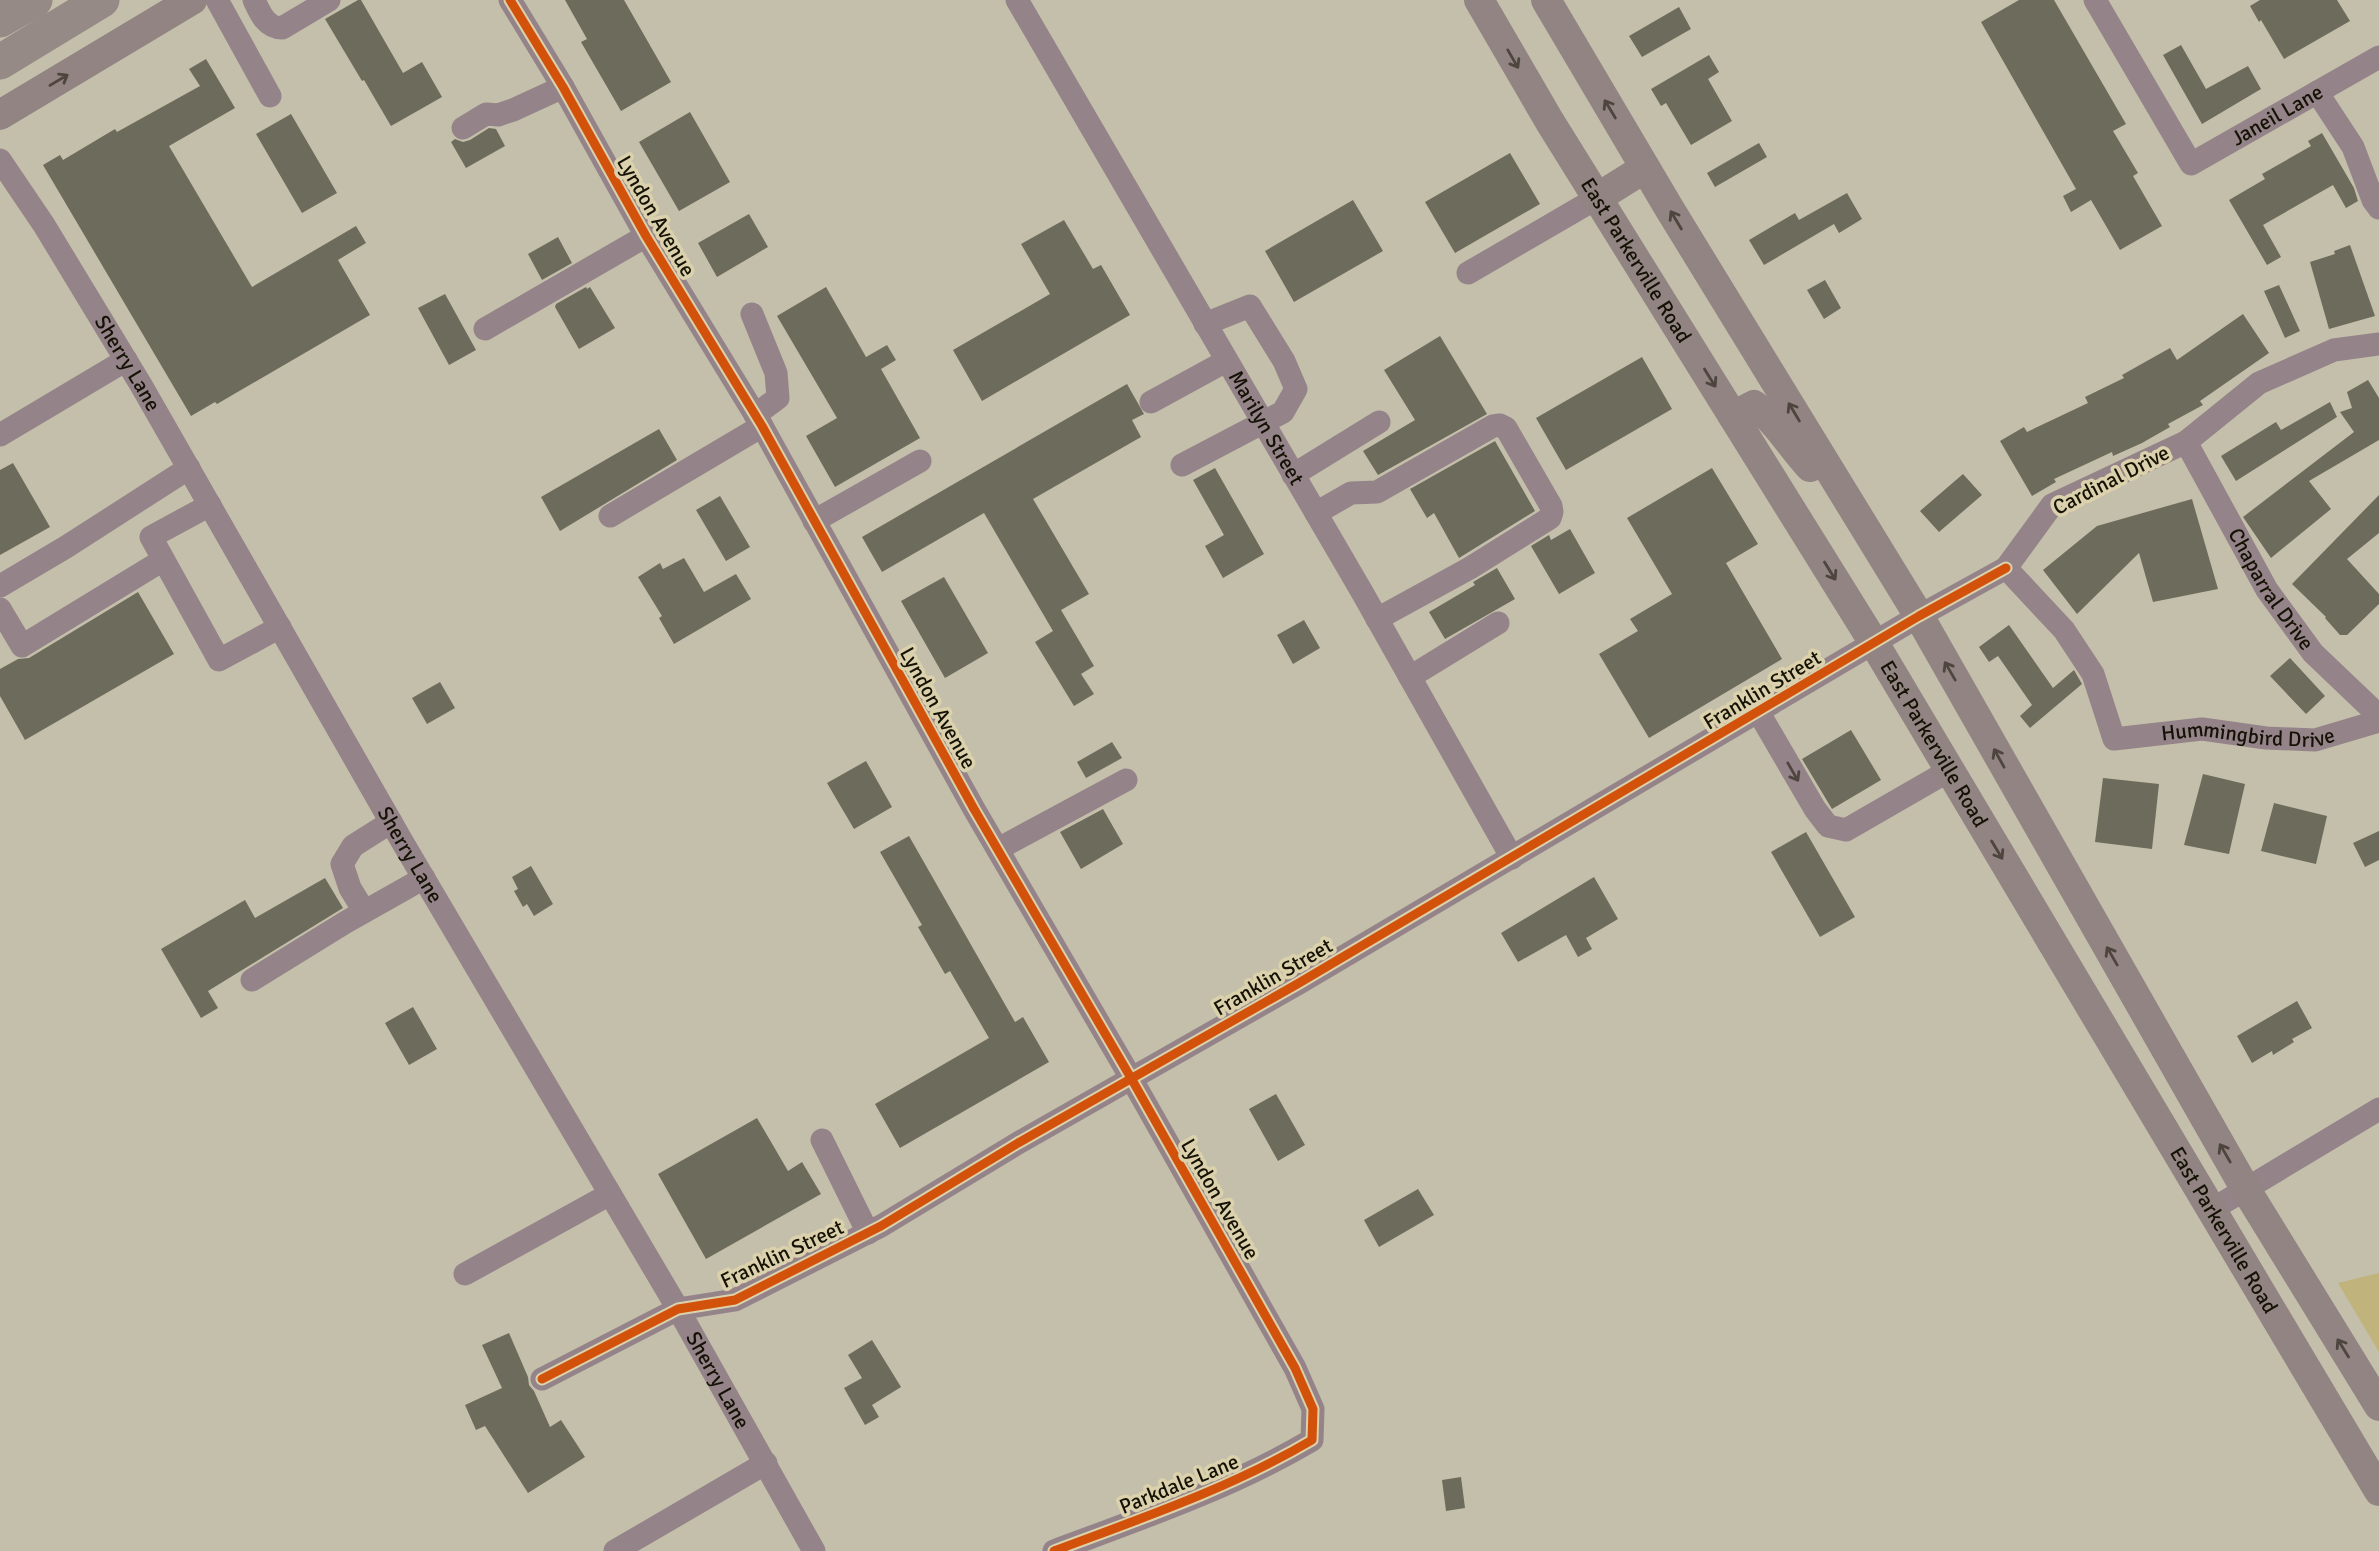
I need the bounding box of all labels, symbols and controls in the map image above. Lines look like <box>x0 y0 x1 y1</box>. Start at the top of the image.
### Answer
one-way arrow <box>1507 49 1521 69</box>
one-way arrow <box>48 73 68 87</box>
street label: Janeil Lane <box>2227 79 2328 151</box>
one-way arrow <box>1603 100 1617 120</box>
street label: Lyndon Avenue <box>611 151 701 281</box>
street label: East Parkerville Road <box>1575 173 1697 348</box>
one-way arrow <box>1669 210 1683 230</box>
street label: Sherry Lane <box>89 310 166 416</box>
street label: Marilyn Street <box>1223 366 1310 490</box>
one-way arrow <box>1702 368 1717 387</box>
one-way arrow <box>1787 402 1801 422</box>
street label: Cardinal Drive <box>2048 440 2174 520</box>
street label: Chaparral Drive <box>2223 523 2320 655</box>
one-way arrow <box>1823 561 1837 581</box>
street label: Lyndon Avenue <box>894 643 982 773</box>
street label: Franklin Street <box>1698 645 1826 735</box>
street label: East Parkerville Road <box>1874 656 1994 832</box>
one-way arrow <box>1943 661 1957 681</box>
street label: Hummingbird Drive <box>2160 716 2338 753</box>
one-way arrow <box>1992 748 2005 769</box>
one-way arrow <box>1786 761 1800 781</box>
street label: Sherry Lane <box>372 802 449 908</box>
one-way arrow <box>1991 840 2005 860</box>
street label: Franklin Street <box>1209 933 1337 1021</box>
one-way arrow <box>2105 946 2119 966</box>
street label: Lyndon Avenue <box>1175 1134 1265 1264</box>
street label: East Parkerville Road <box>2164 1142 2283 1318</box>
one-way arrow <box>2218 1144 2232 1164</box>
street label: Franklin Street <box>716 1214 848 1294</box>
street label: Sherry Lane <box>680 1327 756 1433</box>
one-way arrow <box>2336 1338 2350 1358</box>
street label: Parkdale Lane <box>1116 1448 1242 1520</box>

